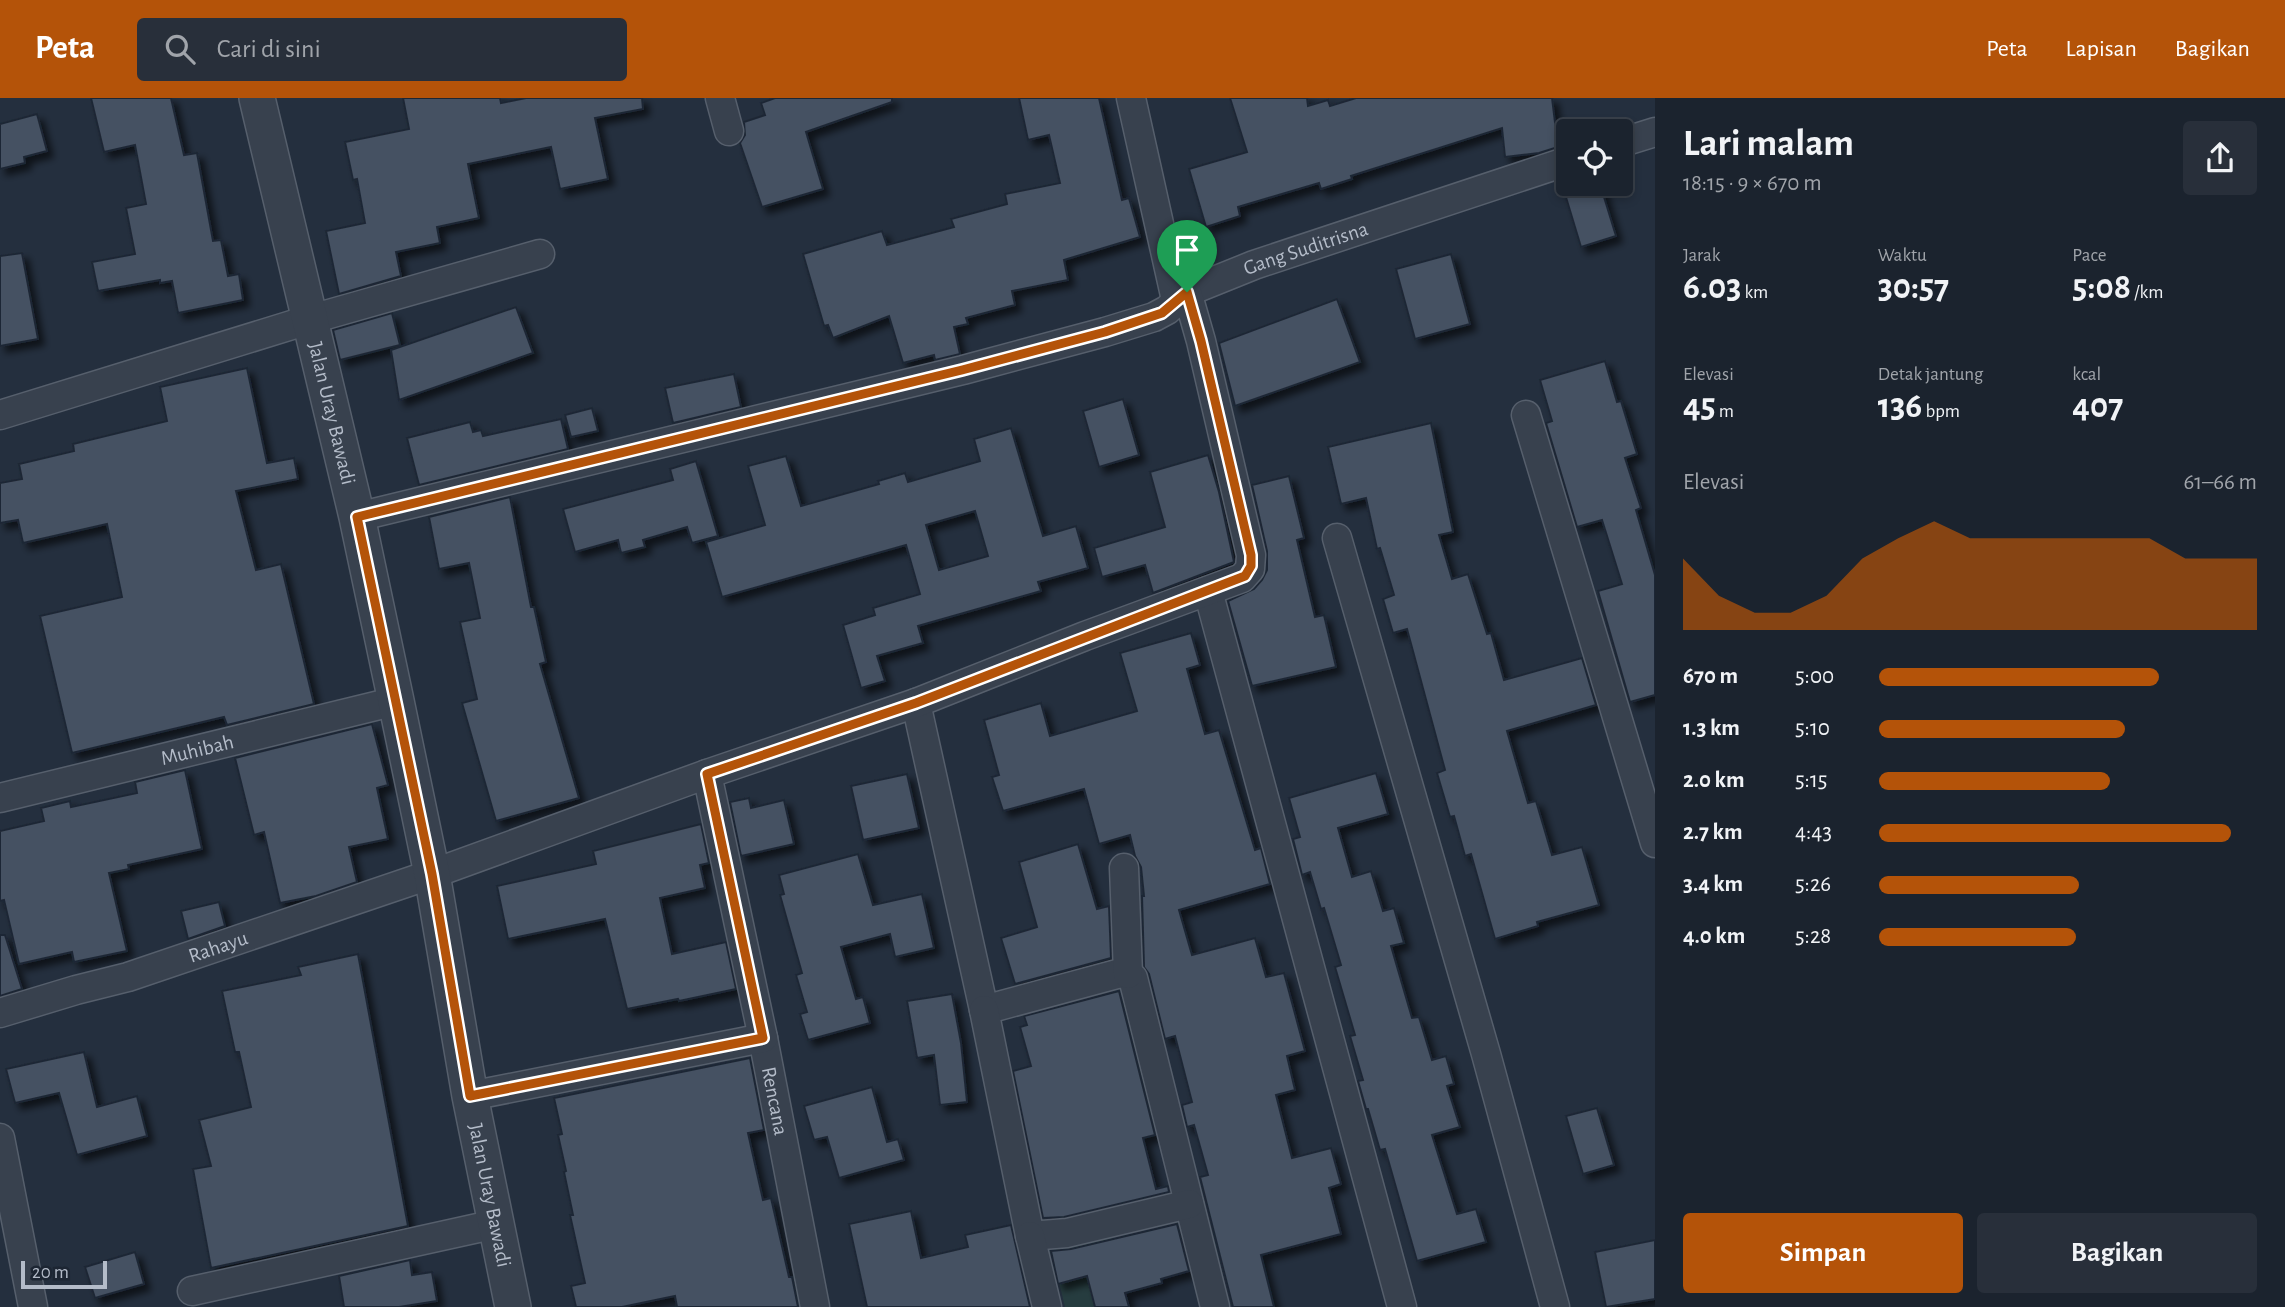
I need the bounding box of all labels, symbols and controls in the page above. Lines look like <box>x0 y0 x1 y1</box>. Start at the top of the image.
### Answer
search box <box>137 18 627 81</box>
icon: search <box>161 30 199 68</box>
text: Peta <box>35 32 95 65</box>
text: Cari di sini <box>217 36 321 62</box>
text: Peta <box>1986 37 2028 61</box>
text: Lapisan <box>2066 37 2137 61</box>
text: Bagikan <box>2175 37 2250 61</box>
map controls <box>1556 119 1633 196</box>
button: locate <box>1556 119 1633 196</box>
button: share <box>2183 121 2257 195</box>
text: Lari malam <box>1683 125 1854 163</box>
text: 18:15 · 9 × 670 m <box>1683 172 1822 195</box>
street label: Gang Suditrisna <box>1240 217 1371 279</box>
pin <box>1157 220 1217 292</box>
icon: arrive <box>1168 231 1206 269</box>
text: Jarak <box>1683 246 1721 265</box>
text: Waktu <box>1878 246 1927 265</box>
text: Pace <box>2072 246 2107 265</box>
text: 6.03 <box>1683 270 1741 305</box>
text: 30:57 <box>1878 270 1949 305</box>
text: 5:08 <box>2072 270 2131 305</box>
text: km <box>1741 283 1768 302</box>
text: /km <box>2131 283 2163 302</box>
street label: Jalan Uray Bawadi <box>305 340 359 487</box>
text: Elevasi <box>1683 365 1734 384</box>
text: Detak jantung <box>1878 365 1983 384</box>
text: kcal <box>2072 365 2101 384</box>
text: 45 <box>1683 389 1716 424</box>
text: 136 <box>1878 389 1922 424</box>
text: 407 <box>2072 389 2123 424</box>
text: m <box>1716 402 1734 421</box>
text: bpm <box>1922 402 1960 421</box>
text: Elevasi <box>1683 471 1744 494</box>
text: 61–66 m <box>2184 471 2257 494</box>
text: 670 m <box>1683 665 1738 688</box>
text: 5:00 <box>1795 665 1834 688</box>
text: 1.3 km <box>1683 717 1740 740</box>
text: 5:10 <box>1795 717 1830 740</box>
street label: Muhibah <box>159 731 236 769</box>
text: 2.0 km <box>1683 769 1745 792</box>
text: 5:15 <box>1795 769 1827 792</box>
text: 2.7 km <box>1683 821 1742 844</box>
text: 4:43 <box>1795 821 1832 844</box>
text: 3.4 km <box>1683 873 1743 896</box>
text: 5:26 <box>1795 873 1831 896</box>
text: 4.0 km <box>1683 925 1745 948</box>
text: 5:28 <box>1795 925 1831 948</box>
street label: Rahayu <box>186 927 250 966</box>
street label: Rencana <box>758 1065 792 1137</box>
street label: Jalan Uray Bawadi <box>465 1121 515 1269</box>
button: Simpan <box>1683 1213 1963 1293</box>
button: Bagikan <box>1977 1213 2257 1293</box>
scale bar <box>21 1258 107 1290</box>
text: 20 m <box>32 1263 69 1282</box>

